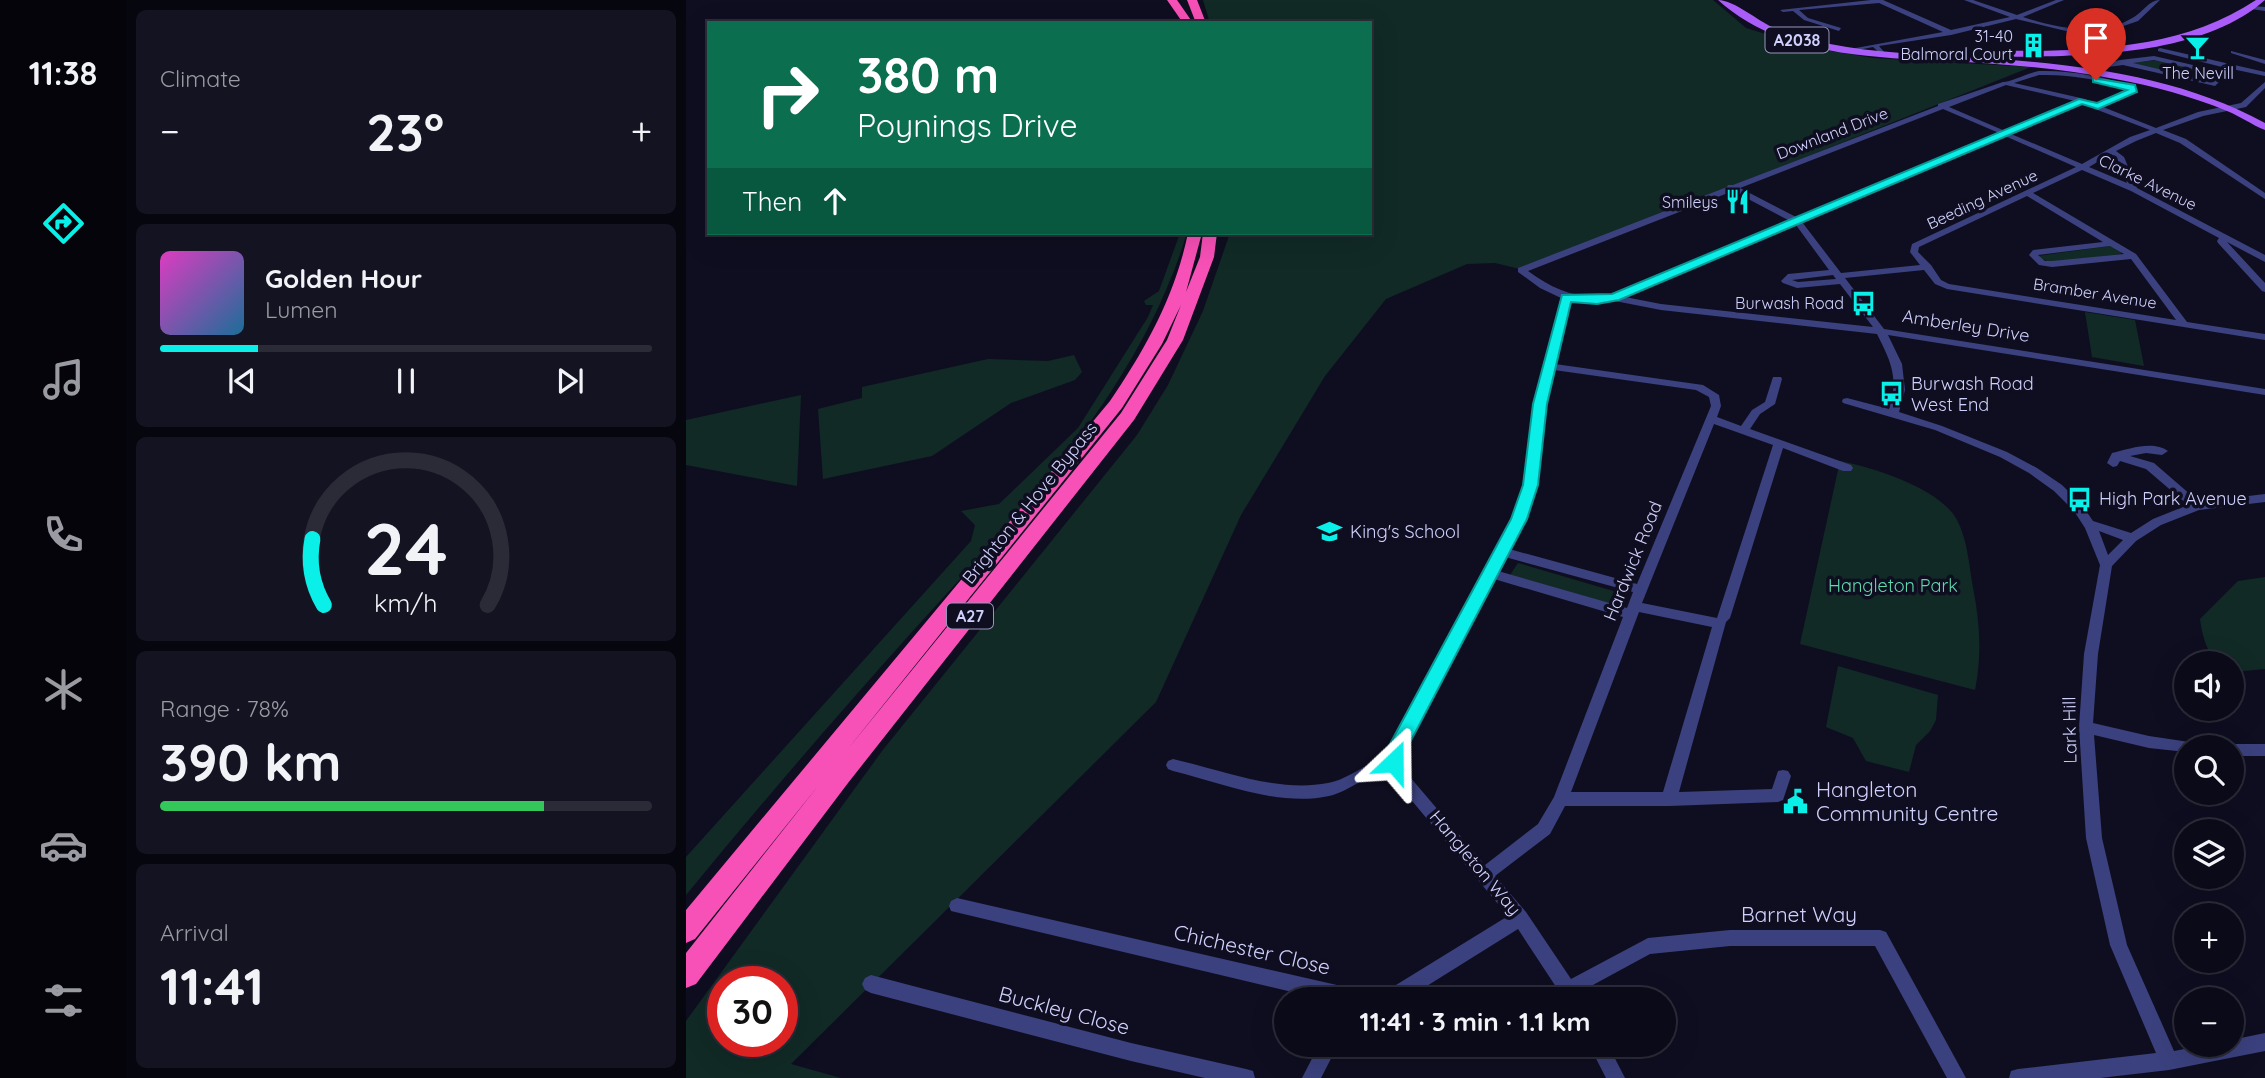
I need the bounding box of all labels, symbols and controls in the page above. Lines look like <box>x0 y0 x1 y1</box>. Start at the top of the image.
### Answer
pin <box>2066 8 2126 80</box>
icon: arrive <box>2077 19 2115 57</box>
place label: 31-40 Balmoral Court <box>1900 26 2013 64</box>
road number: A2038 <box>1766 28 1828 52</box>
building icon: 31-40 Balmoral Court <box>2019 31 2047 59</box>
bar icon: The Nevill <box>2184 33 2212 61</box>
text: 380 m <box>857 44 999 105</box>
icon: right <box>742 49 833 140</box>
text: 11:38 <box>29 53 97 93</box>
place label: The Nevill <box>2162 63 2234 83</box>
text: Climate <box>160 64 241 93</box>
text: 23° <box>366 99 444 164</box>
street label: Downland Drive <box>1773 103 1891 163</box>
text: Poynings Drive <box>857 105 1078 145</box>
text: − <box>160 107 180 155</box>
text: + <box>631 107 652 155</box>
street label: Clarke Avenue <box>2096 150 2200 214</box>
street label: Beeding Avenue <box>1923 165 2041 233</box>
icon: ahead <box>816 182 854 220</box>
text: Then <box>742 185 802 218</box>
restaurant icon: Smileys <box>1724 188 1752 216</box>
place label: Smileys <box>1662 192 1718 212</box>
icon: directions <box>39 199 88 248</box>
text: Golden Hour <box>265 262 422 295</box>
street label: Bramber Avenue <box>2032 273 2158 313</box>
bus stop icon: Burwash Road <box>1850 289 1878 317</box>
place label: Burwash Road <box>1735 293 1844 313</box>
text: Lumen <box>265 295 338 324</box>
street label: Amberley Drive <box>1901 304 2031 347</box>
icon: music <box>39 355 88 404</box>
icon: previous <box>223 362 261 400</box>
icon: pause <box>387 362 425 400</box>
icon: next <box>551 362 589 400</box>
place label: Burwash Road West End <box>1911 372 2034 416</box>
bus stop icon: Burwash Road West End <box>1877 380 1905 408</box>
street label: Brighton & Hove Bypass <box>957 417 1102 588</box>
bus stop icon: High Park Avenue <box>2065 485 2093 513</box>
place label: High Park Avenue <box>2099 487 2247 510</box>
street label: Hardwick Road <box>1598 498 1667 624</box>
text: 24 <box>364 502 448 593</box>
icon: phone <box>39 510 88 559</box>
school or university icon: King's School <box>1316 518 1344 546</box>
place label: King's School <box>1350 520 1460 543</box>
park label: Hangleton Park <box>1828 574 1958 597</box>
text: km/h <box>374 587 438 618</box>
road number: A27 <box>947 604 993 628</box>
map controls <box>2174 651 2244 1057</box>
button: sound <box>2174 651 2244 721</box>
icon: climate <box>39 665 88 714</box>
text: Range · 78% <box>160 694 289 723</box>
street label: Lark Hill <box>2057 696 2082 764</box>
position arrow <box>1357 725 1431 799</box>
text: 390 km <box>160 729 341 794</box>
button: search <box>2174 735 2244 805</box>
place label: Hangleton Community Centre <box>1816 776 1998 826</box>
public building icon: Hangleton Community Centre <box>1782 788 1810 816</box>
street label: Hangleton Way <box>1425 805 1526 920</box>
button: layers <box>2174 819 2244 889</box>
icon: car <box>39 821 88 870</box>
street label: Barnet Way <box>1741 901 1857 927</box>
button: + <box>2174 903 2244 973</box>
text: Arrival <box>160 918 229 947</box>
street label: Chichester Close <box>1171 918 1333 980</box>
text: 11:41 <box>160 953 264 1018</box>
speed limit sign: 30 <box>707 966 798 1057</box>
icon: filters <box>39 976 88 1025</box>
street label: Buckley Close <box>996 980 1133 1040</box>
button: − <box>2174 987 2244 1057</box>
text: 11:41 · 3 min · 1.1 km <box>1360 1005 1590 1038</box>

